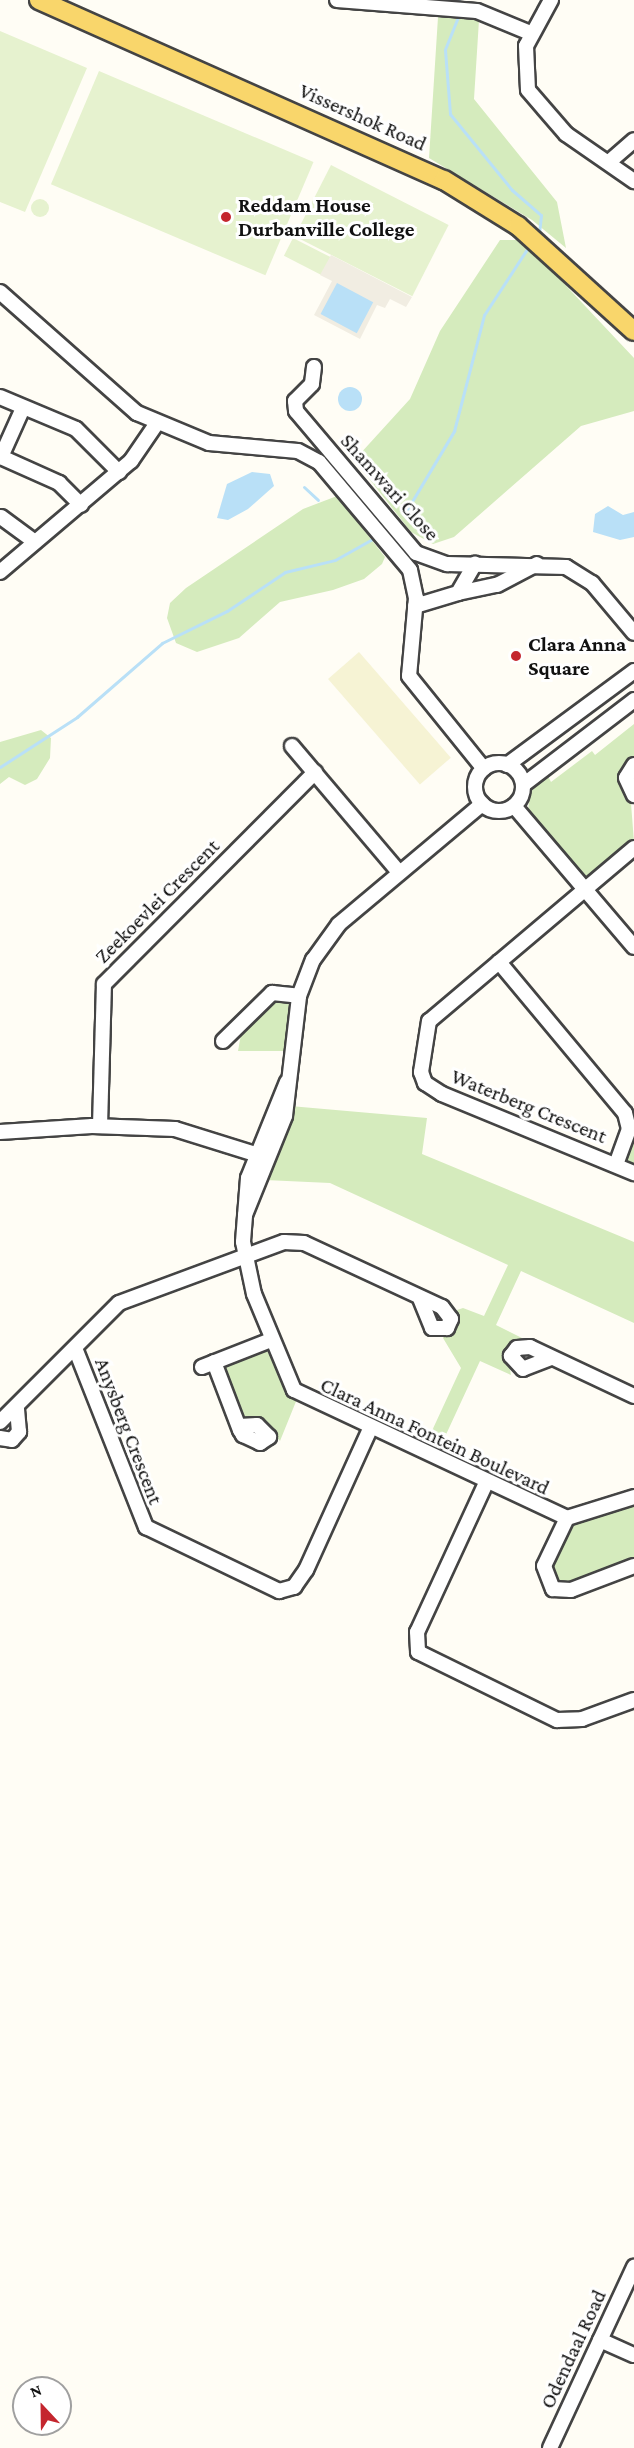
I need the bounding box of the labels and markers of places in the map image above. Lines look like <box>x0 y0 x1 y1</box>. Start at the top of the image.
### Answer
place label: Reddam House Durbanville College <box>238 192 415 242</box>
marker: Reddam House Durbanville College <box>219 210 233 224</box>
place label: Clara Anna Square <box>528 631 626 681</box>
marker: Clara Anna Square <box>509 649 523 663</box>

